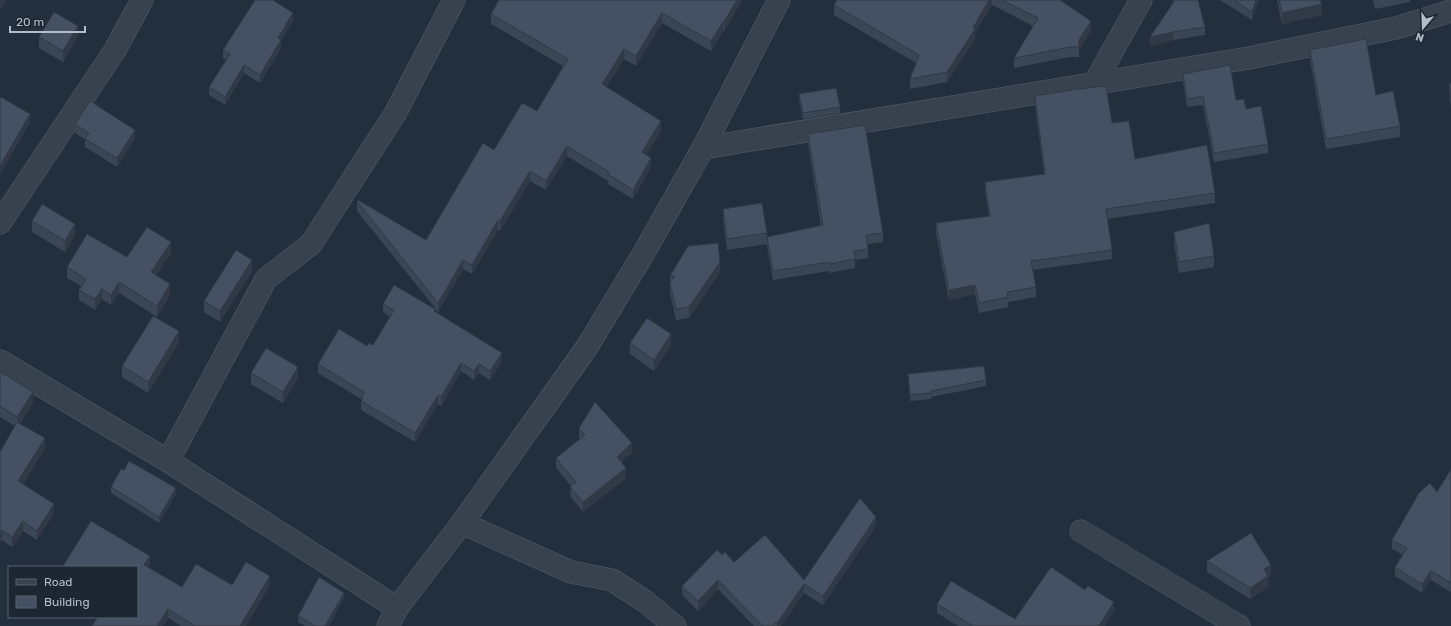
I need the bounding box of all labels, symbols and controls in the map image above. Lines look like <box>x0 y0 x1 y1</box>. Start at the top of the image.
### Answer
scale bar <box>10 8 85 34</box>
north arrow <box>1403 8 1443 48</box>
text: 20 m <box>16 15 44 29</box>
text: N <box>1414 30 1426 44</box>
legend <box>8 566 138 618</box>
text: Road <box>44 575 72 589</box>
text: Building <box>44 595 90 609</box>

